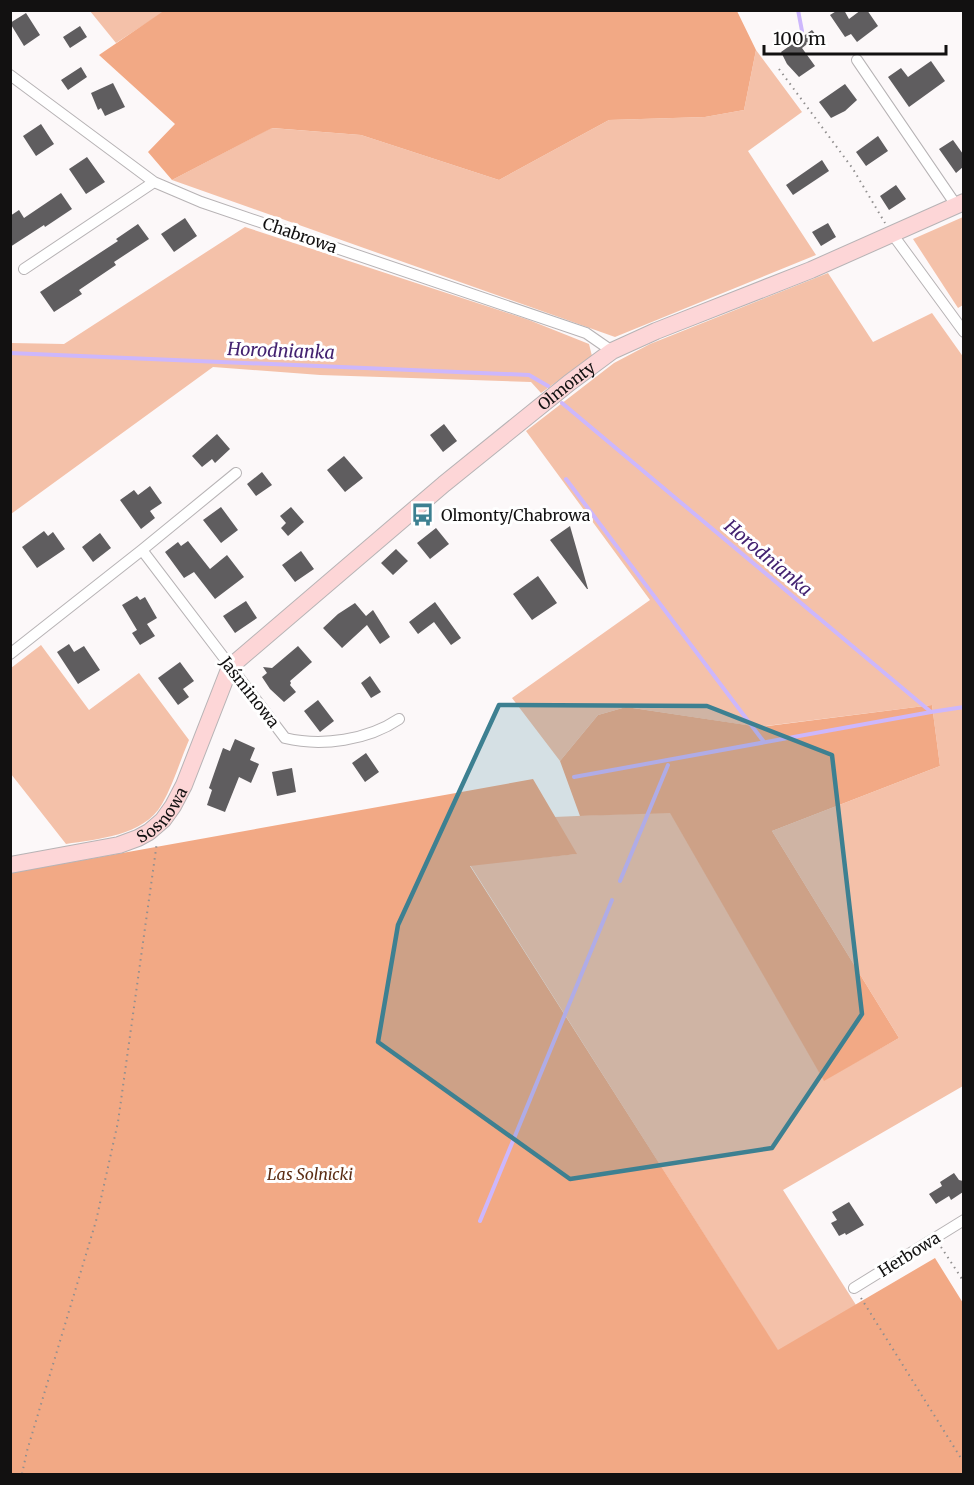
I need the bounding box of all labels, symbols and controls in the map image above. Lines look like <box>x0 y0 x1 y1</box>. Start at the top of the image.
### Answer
scale bar <box>764 18 946 56</box>
text: 100 m <box>773 27 826 50</box>
street label: Chabrowa <box>260 213 340 257</box>
water label: Horodnianka <box>226 337 335 364</box>
street label: Olmonty <box>533 357 600 414</box>
bus stop icon: Olmonty/Chabrowa <box>410 502 436 528</box>
place label: Olmonty/Chabrowa <box>441 505 591 525</box>
water label: Horodnianka <box>719 514 817 601</box>
street label: Jaśminowa <box>215 652 284 732</box>
street label: Sosnowa <box>133 783 191 847</box>
park label: Las Solnicki <box>267 1164 353 1184</box>
street label: Herbowa <box>874 1227 944 1281</box>

